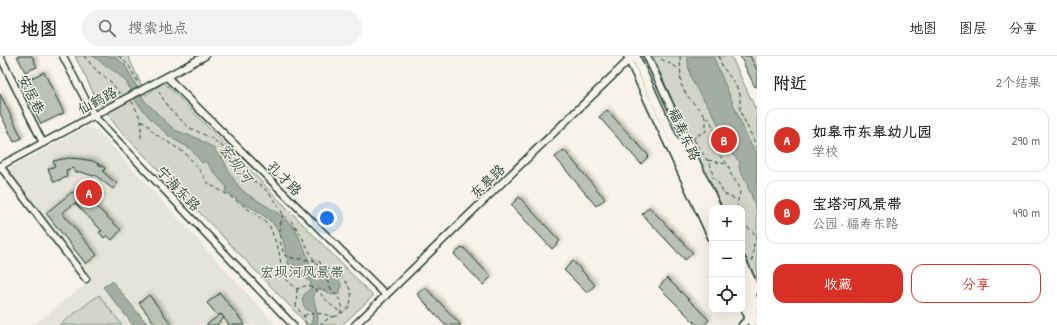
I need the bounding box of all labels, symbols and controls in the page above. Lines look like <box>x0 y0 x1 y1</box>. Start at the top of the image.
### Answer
search box <box>82 10 362 46</box>
text: 地图 <box>20 15 58 41</box>
icon: search <box>96 17 118 39</box>
text: 搜索地点 <box>128 17 188 38</box>
text: 地图 <box>909 18 937 37</box>
text: 图层 <box>959 18 987 37</box>
text: 分享 <box>1009 18 1037 37</box>
street label: 安居巷 <box>14 71 50 118</box>
text: 附近 <box>773 71 807 94</box>
text: 2个结果 <box>996 73 1041 91</box>
street label: 仙鹤路 <box>74 82 120 118</box>
street label: 福寿东路 <box>665 105 705 163</box>
text: 如皋市东皋幼儿园 <box>812 121 932 142</box>
pin: B <box>711 125 737 155</box>
text: A <box>784 131 790 149</box>
text: 290 m <box>1011 131 1040 149</box>
water label: 宏坝河 <box>214 139 260 190</box>
text: 学校 <box>812 142 838 160</box>
street label: 孔才路 <box>263 156 307 200</box>
street label: 东皋路 <box>465 160 509 202</box>
street label: 宁海东路 <box>153 161 205 215</box>
pin: A <box>76 178 102 208</box>
text: 宝塔河风景带 <box>812 193 902 214</box>
text: B <box>784 203 790 221</box>
text: 490 m <box>1013 203 1040 221</box>
map controls <box>709 205 745 313</box>
button: + <box>709 205 745 241</box>
your location <box>317 208 337 228</box>
text: 公园 · 福寿东路 <box>812 214 899 232</box>
button: − <box>709 241 745 277</box>
park label: 宏坝河风景带 <box>260 262 344 281</box>
button: 收藏 <box>773 264 903 303</box>
button: 分享 <box>911 264 1041 303</box>
button: locate <box>709 277 745 313</box>

